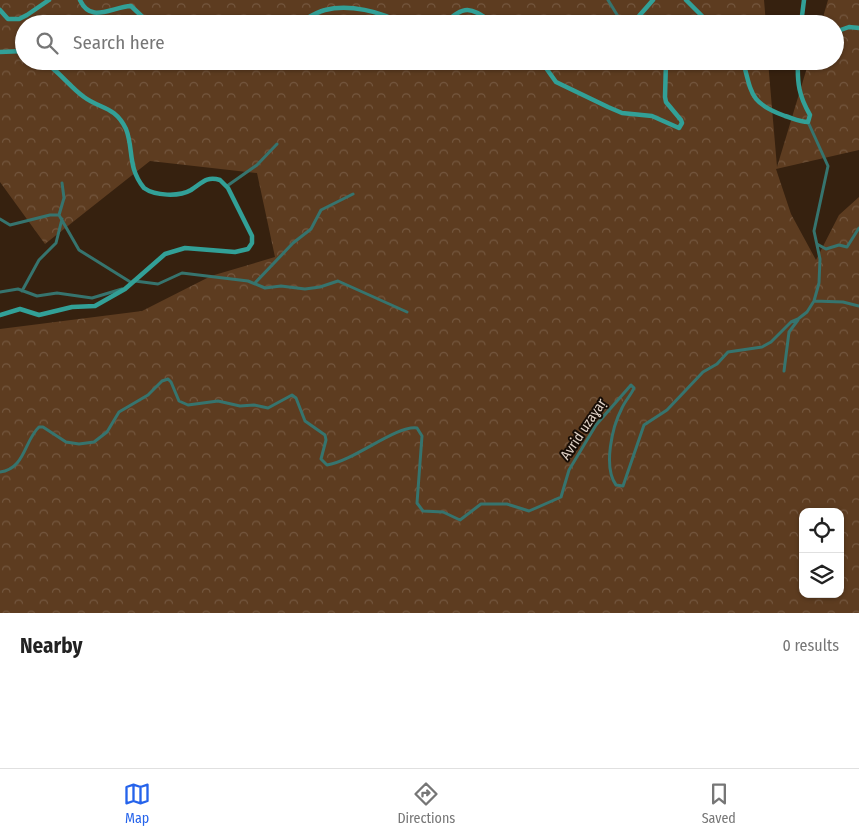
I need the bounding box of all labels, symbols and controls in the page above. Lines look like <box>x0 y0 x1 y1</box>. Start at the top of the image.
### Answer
search box <box>15 15 844 70</box>
icon: search <box>33 29 61 57</box>
text: Search here <box>73 31 165 54</box>
street label: Avrid uzaɣaṛ <box>557 395 610 463</box>
map controls <box>799 508 844 598</box>
button: locate <box>799 508 844 553</box>
button: layers <box>799 553 844 598</box>
text: Nearby <box>20 633 82 659</box>
text: 0 results <box>782 636 839 655</box>
tab: Map <box>123 780 151 827</box>
tab: Directions <box>397 780 455 827</box>
tab: Saved <box>702 780 736 827</box>

